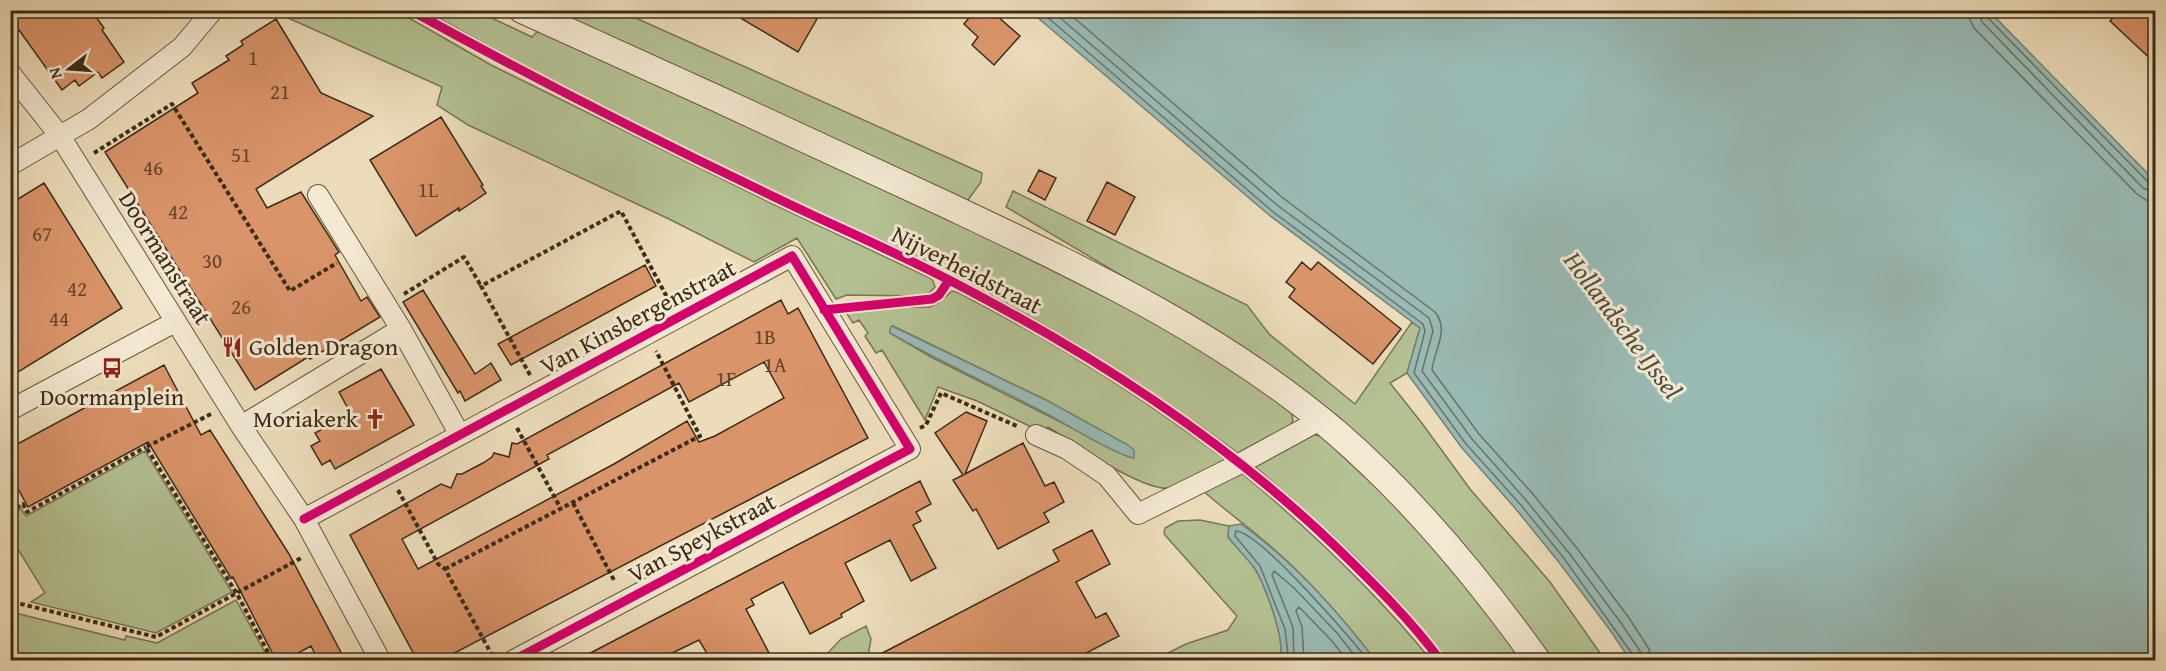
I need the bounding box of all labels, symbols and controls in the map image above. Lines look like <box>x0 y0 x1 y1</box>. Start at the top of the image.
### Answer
north arrow <box>39 39 99 99</box>
house number: 1 <box>248 42 258 73</box>
text: N <box>42 64 68 82</box>
house number: 21 <box>270 76 290 107</box>
house number: 51 <box>231 139 251 170</box>
house number: 46 <box>143 152 163 183</box>
house number: 1L <box>418 174 438 205</box>
street label: Doormanstraat <box>110 184 221 332</box>
house number: 42 <box>168 196 188 227</box>
street label: Nijverheidstraat <box>886 217 1049 323</box>
house number: 67 <box>32 218 52 249</box>
water label: Hollandsche IJssel <box>1554 242 1692 407</box>
house number: 30 <box>202 245 222 276</box>
street label: Van Kinsbergenstraat <box>534 250 742 383</box>
house number: 42 <box>67 273 87 304</box>
house number: 26 <box>231 291 251 322</box>
house number: 44 <box>49 303 69 334</box>
house number: 1B <box>754 321 776 352</box>
place label: Golden Dragon <box>249 329 399 364</box>
restaurant icon: Golden Dragon <box>220 335 244 359</box>
house number: 1A <box>764 349 787 380</box>
bus stop icon: Doormanplein <box>100 356 124 380</box>
house number: 1F <box>716 363 736 394</box>
place label: Doormanplein <box>40 379 185 414</box>
place label: Moriakerk <box>253 401 359 436</box>
church icon: Moriakerk <box>363 407 387 431</box>
street label: Van Speykstraat <box>621 484 783 591</box>

